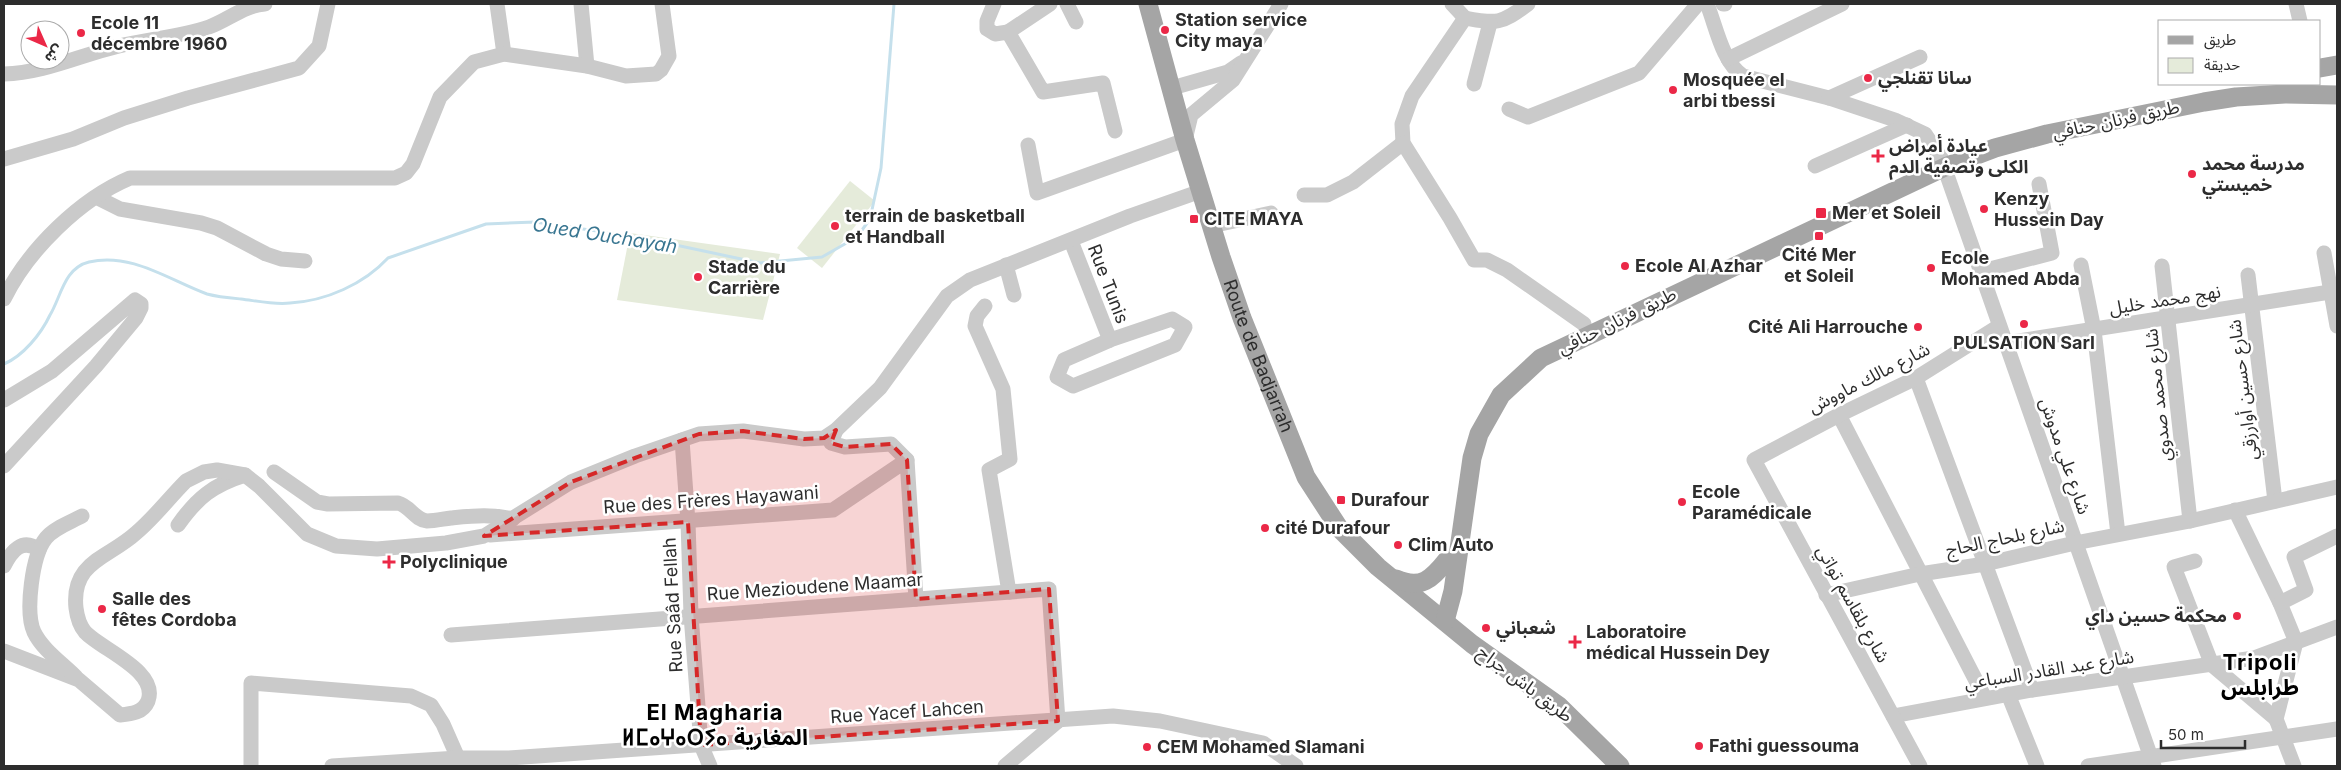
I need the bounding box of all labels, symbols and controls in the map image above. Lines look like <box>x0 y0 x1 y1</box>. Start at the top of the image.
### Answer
place label: Station service City maya <box>1175 9 1308 51</box>
place label: Ecole 11 décembre 1960 <box>91 12 227 54</box>
north arrow <box>20 20 70 70</box>
legend <box>2158 20 2321 85</box>
marker: Station service City maya <box>1159 24 1171 36</box>
marker: Ecole 11 décembre 1960 <box>75 27 87 39</box>
text: طريق <box>2204 30 2236 50</box>
text: ش <box>42 42 67 67</box>
text: حديقة <box>2204 55 2240 74</box>
place label: سانا تقنلجي <box>1878 67 1972 92</box>
place label: Mosquée el arbi tbessi <box>1683 69 1785 111</box>
marker: سانا تقنلجي <box>1862 72 1874 84</box>
marker: Mosquée el arbi tbessi <box>1667 84 1679 96</box>
street label: طريق فرنان حنافي <box>2051 96 2182 146</box>
place label: عيادة أمراض الكلى وتصفية الدم <box>1889 133 2028 180</box>
marker: عيادة أمراض الكلى وتصفية الدم <box>1871 149 1885 163</box>
place label: مدرسة محمد خميستي <box>2202 153 2305 199</box>
marker: مدرسة محمد خميستي <box>2186 168 2198 180</box>
place label: Kenzy Hussein Day <box>1994 188 2104 230</box>
place label: Mer et Soleil <box>1832 202 1941 223</box>
marker: Kenzy Hussein Day <box>1978 203 1990 215</box>
place label: terrain de basketball et Handball <box>845 205 1025 247</box>
marker: Mer et Soleil <box>1814 206 1828 220</box>
place label: CITE MAYA <box>1204 208 1304 229</box>
water label: Oued Ouchayah <box>531 213 679 258</box>
marker: CITE MAYA <box>1188 213 1200 225</box>
marker: terrain de basketball et Handball <box>829 220 841 232</box>
marker: Cité Mer et Soleil <box>1813 230 1825 242</box>
street label: Rue Tunis <box>1084 241 1133 326</box>
place label: Cité Mer et Soleil <box>1782 244 1856 286</box>
place label: Ecole Mohamed Abda <box>1941 247 2080 289</box>
place label: Ecole Al Azhar <box>1635 255 1763 276</box>
place label: Stade du Carrière <box>708 256 786 298</box>
marker: Ecole Al Azhar <box>1619 260 1631 272</box>
marker: Ecole Mohamed Abda <box>1925 262 1937 274</box>
marker: Stade du Carrière <box>692 271 704 283</box>
street label: Route de Badjarrah <box>1219 276 1298 435</box>
street label: نهج محمد خليل <box>2108 280 2223 322</box>
street label: طريق فرنان حنافي <box>1554 283 1681 361</box>
place label: Cité Ali Harrouche <box>1748 316 1908 337</box>
marker: PULSATION Sarl <box>2018 318 2030 330</box>
street label: شارع حسين أوارزقي <box>2223 318 2266 462</box>
marker: Cité Ali Harrouche <box>1912 321 1924 333</box>
street label: شارع محمد صدوي <box>2140 327 2179 463</box>
place label: PULSATION Sarl <box>1953 332 2095 353</box>
street label: شارع مالك ماووش <box>1804 338 1935 421</box>
street label: شارع علي مدوش <box>2032 395 2095 518</box>
place label: Ecole Paramédicale <box>1692 481 1812 523</box>
street label: Rue des Frères Hayawani <box>603 482 819 517</box>
place label: Durafour <box>1351 489 1429 510</box>
marker: Durafour <box>1335 494 1347 506</box>
marker: Ecole Paramédicale <box>1676 496 1688 508</box>
street label: شارع بلحاج الحاج <box>1944 515 2067 564</box>
place label: cité Durafour <box>1275 517 1390 538</box>
marker: cité Durafour <box>1259 522 1271 534</box>
place label: Clim Auto <box>1408 534 1494 555</box>
street label: Rue Saâd Fellah <box>658 537 687 673</box>
marker: Clim Auto <box>1392 539 1404 551</box>
street label: شارع بلقاسم تواتي <box>1809 542 1894 668</box>
place label: Polyclinique <box>400 551 508 572</box>
marker: Polyclinique <box>382 555 396 569</box>
street label: Rue Mezioudene Maamar <box>706 568 924 605</box>
place label: Salle des fêtes Cordoba <box>112 588 237 630</box>
marker: Salle des fêtes Cordoba <box>96 603 108 615</box>
place label: محكمة حسين داي <box>2085 605 2227 630</box>
marker: محكمة حسين داي <box>2231 610 2243 622</box>
place label: شعباني <box>1496 617 1556 642</box>
place label: Laboratoire médical Hussein Dey <box>1586 621 1770 663</box>
marker: شعباني <box>1480 622 1492 634</box>
marker: Laboratoire médical Hussein Dey <box>1568 635 1582 649</box>
street label: طريق باش جراح <box>1472 641 1577 729</box>
street label: شارع عبد القادر السباعي <box>1963 646 2136 697</box>
district label: Tripoli طرابلس <box>2221 649 2299 700</box>
street label: Rue Yacef Lahcen <box>830 696 984 727</box>
district label: El Magharia ⵍⵎⴰⵖⴰⵔⵢⴰ المغارية <box>622 699 808 751</box>
scale bar <box>2161 718 2245 750</box>
text: 50 m <box>2168 725 2204 744</box>
place label: Fathi guessouma <box>1709 735 1859 756</box>
place label: CEM Mohamed Slamani <box>1157 736 1365 757</box>
marker: Fathi guessouma <box>1693 740 1705 752</box>
marker: CEM Mohamed Slamani <box>1141 741 1153 753</box>

